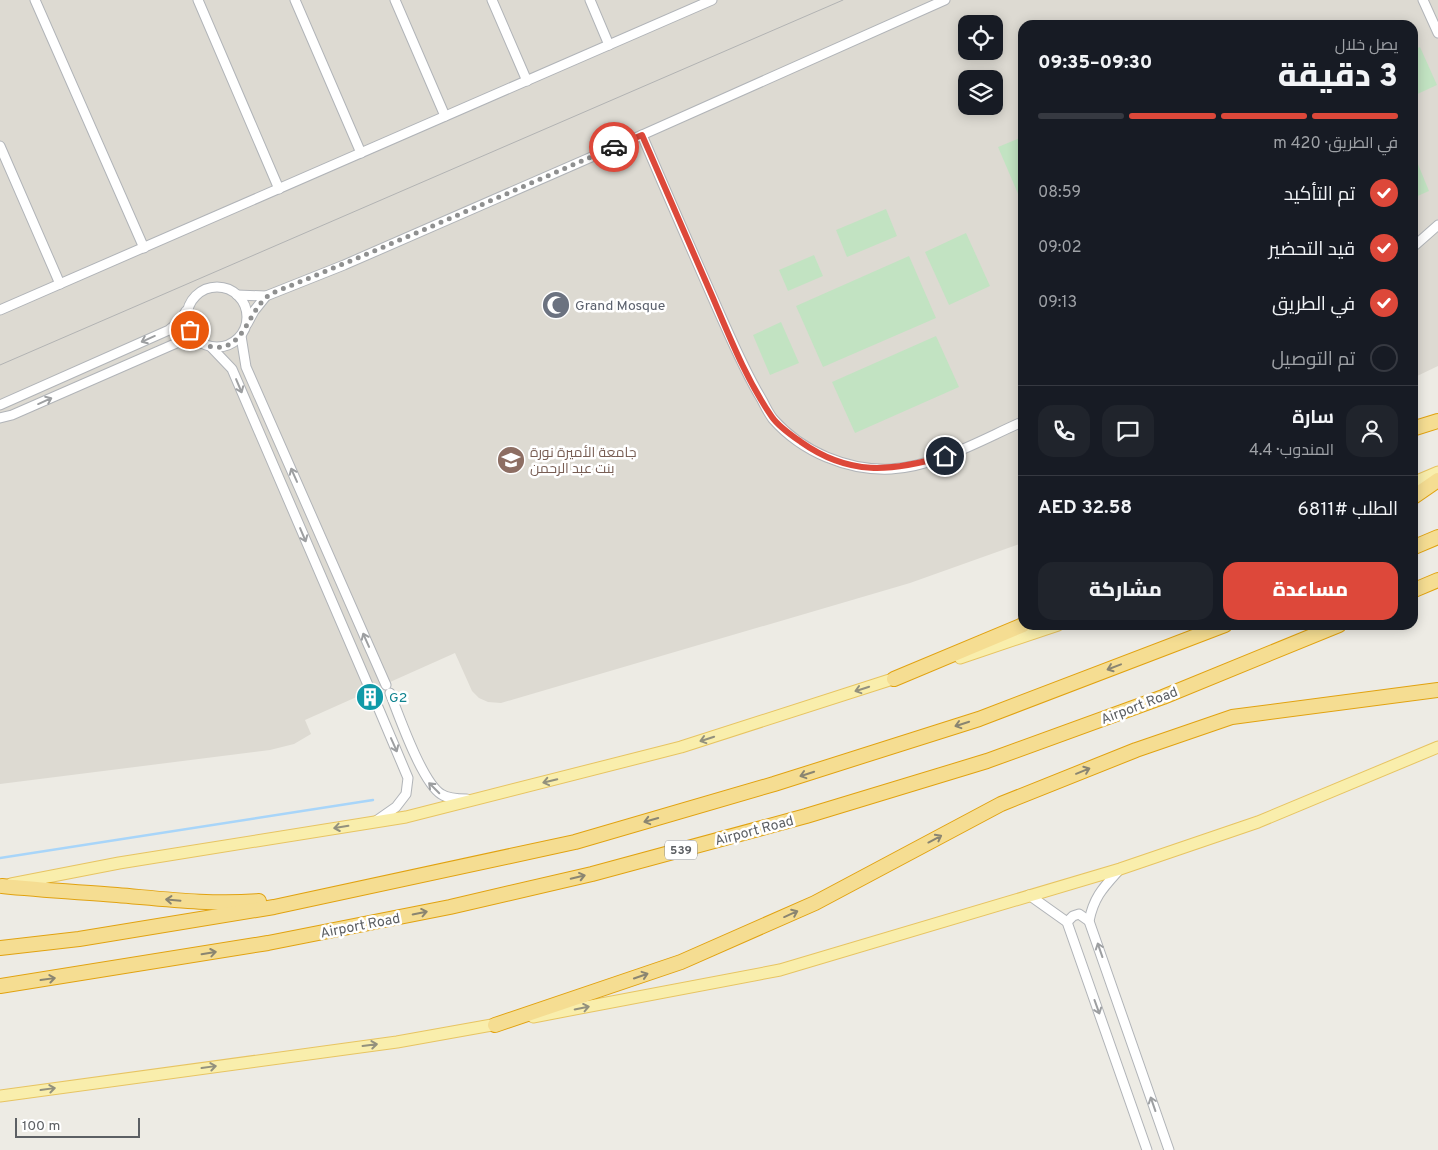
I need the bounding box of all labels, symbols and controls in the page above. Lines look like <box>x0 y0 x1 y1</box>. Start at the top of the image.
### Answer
map controls <box>958 15 1003 115</box>
button: locate <box>958 15 1003 60</box>
text: يصل خلال <box>1335 36 1398 56</box>
text: 09:30–09:35 <box>1038 51 1152 75</box>
text: 3 دقيقة <box>1278 58 1398 98</box>
button: layers <box>958 70 1003 115</box>
courier <box>589 122 639 172</box>
icon: car <box>600 133 628 161</box>
text: في الطريق · 420 m <box>1273 134 1398 154</box>
icon: check <box>1370 179 1398 207</box>
text: 08:59 <box>1038 183 1081 203</box>
text: تم التأكيد <box>1284 183 1355 207</box>
icon: check <box>1370 234 1398 262</box>
text: 09:02 <box>1038 238 1082 258</box>
text: قيد التحضير <box>1268 238 1355 262</box>
icon: check <box>1370 289 1398 317</box>
mosque icon: Grand Mosque <box>541 290 571 320</box>
text: 09:13 <box>1038 293 1077 313</box>
text: في الطريق <box>1272 293 1355 317</box>
place label: Grand Mosque <box>575 298 665 315</box>
pin <box>169 309 211 351</box>
icon: bag <box>176 316 204 344</box>
one-way arrow <box>141 335 156 345</box>
text: تم التوصيل <box>1272 348 1355 372</box>
one-way arrow <box>234 378 244 393</box>
one-way arrow <box>37 395 52 405</box>
button: phone <box>1038 405 1090 457</box>
button: chat <box>1102 405 1154 457</box>
button: person <box>1346 405 1398 457</box>
text: سارة <box>1292 406 1334 430</box>
pin <box>924 435 966 477</box>
text: المندوب · 4.4 <box>1249 441 1334 461</box>
icon: home <box>931 442 959 470</box>
school or university icon: جامعة الأميرة نورة بنت عبد الرحمن <box>496 445 526 475</box>
place label: جامعة الأميرة نورة بنت عبد الرحمن <box>530 445 636 478</box>
one-way arrow <box>288 468 298 483</box>
text: AED 32.58 <box>1038 496 1132 520</box>
text: الطلب #6811 <box>1298 498 1398 522</box>
one-way arrow <box>299 527 309 542</box>
button: مشاركة <box>1038 562 1213 620</box>
button: مساعدة <box>1223 562 1398 620</box>
one-way arrow <box>361 633 371 648</box>
one-way arrow <box>1107 663 1122 672</box>
building icon: G2 <box>355 682 385 712</box>
street label: Airport Road <box>1099 684 1180 729</box>
one-way arrow <box>854 685 870 695</box>
place label: G2 <box>389 690 407 707</box>
one-way arrow <box>954 720 970 730</box>
one-way arrow <box>700 735 716 744</box>
one-way arrow <box>390 737 400 752</box>
one-way arrow <box>1075 766 1090 776</box>
one-way arrow <box>800 769 816 779</box>
one-way arrow <box>543 777 559 786</box>
one-way arrow <box>428 782 441 794</box>
street label: Airport Road <box>713 813 796 850</box>
one-way arrow <box>644 815 660 825</box>
one-way arrow <box>333 822 349 832</box>
one-way arrow <box>928 834 943 844</box>
road number: 539 <box>665 840 697 860</box>
one-way arrow <box>570 872 586 881</box>
one-way arrow <box>166 896 182 905</box>
one-way arrow <box>411 908 427 917</box>
one-way arrow <box>783 908 798 918</box>
street label: Airport Road <box>319 910 402 943</box>
one-way arrow <box>1094 943 1104 959</box>
one-way arrow <box>200 947 216 957</box>
one-way arrow <box>633 970 649 980</box>
one-way arrow <box>40 974 56 984</box>
one-way arrow <box>1093 999 1102 1015</box>
one-way arrow <box>574 1002 590 1012</box>
one-way arrow <box>362 1040 378 1050</box>
one-way arrow <box>201 1061 217 1071</box>
one-way arrow <box>40 1084 56 1094</box>
one-way arrow <box>1147 1096 1157 1112</box>
scale bar <box>15 1115 140 1138</box>
text: 100 m <box>22 1118 60 1135</box>

